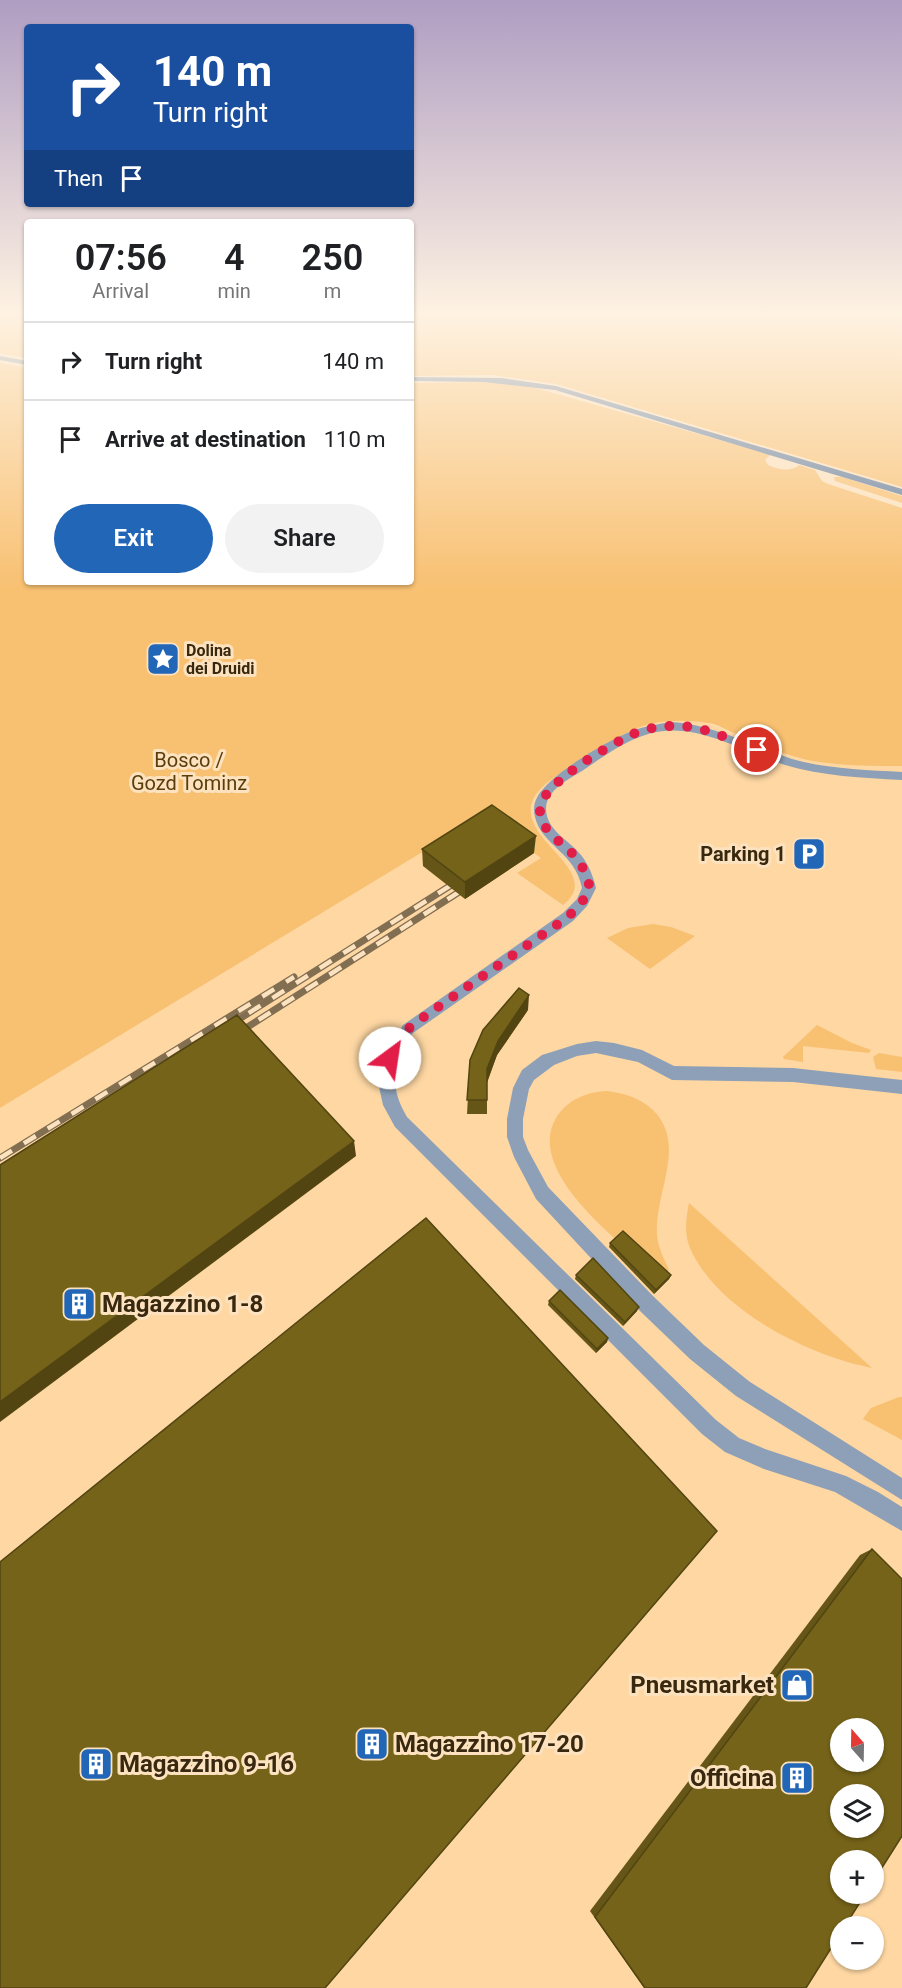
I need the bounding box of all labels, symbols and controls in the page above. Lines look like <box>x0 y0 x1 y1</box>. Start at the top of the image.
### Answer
text: 140 m <box>153 47 272 96</box>
icon: right <box>54 48 132 126</box>
text: Turn right <box>153 97 268 129</box>
icon: arrive <box>115 162 148 195</box>
text: Then <box>54 166 103 191</box>
text: 07:56 <box>75 237 167 279</box>
text: 4 <box>224 237 244 279</box>
text: 250 <box>302 237 363 279</box>
text: Arrival <box>92 279 149 303</box>
text: min <box>217 279 251 303</box>
text: m <box>324 279 341 303</box>
icon: right <box>54 345 87 378</box>
text: Turn right <box>105 349 202 374</box>
text: 140 m <box>322 349 384 374</box>
icon: arrive <box>54 423 87 456</box>
text: Arrive at destination <box>105 427 306 452</box>
text: 110 m <box>324 427 386 452</box>
button: Exit <box>54 504 213 573</box>
button: Share <box>225 504 384 573</box>
place icon: Dolina dei Druidi <box>145 641 181 677</box>
place label: Dolina dei Druidi <box>186 641 255 678</box>
pin <box>731 724 782 775</box>
icon: arrive <box>740 733 773 766</box>
park label: Bosco / Gozd Tominz <box>131 748 247 795</box>
parking icon: Parking 1 <box>791 836 827 872</box>
place label: Parking 1 <box>700 842 786 866</box>
position arrow <box>358 1026 422 1090</box>
building icon: Magazzino 1-8 <box>61 1286 97 1322</box>
place label: Magazzino 1-8 <box>102 1290 263 1318</box>
shop icon: Pneusmarket <box>779 1667 815 1703</box>
place label: Pneusmarket <box>630 1671 774 1699</box>
north arrow <box>830 1718 884 1772</box>
map controls <box>830 1718 884 1970</box>
building icon: Magazzino 17-20 <box>354 1726 390 1762</box>
place label: Magazzino 17-20 <box>395 1730 584 1758</box>
building icon: Magazzino 9-16 <box>78 1746 114 1782</box>
place label: Magazzino 9-16 <box>119 1750 294 1778</box>
building icon: Officina <box>779 1760 815 1796</box>
place label: Officina <box>690 1764 774 1792</box>
button: layers <box>830 1784 884 1838</box>
button: + <box>830 1850 884 1904</box>
button: − <box>830 1916 884 1970</box>

